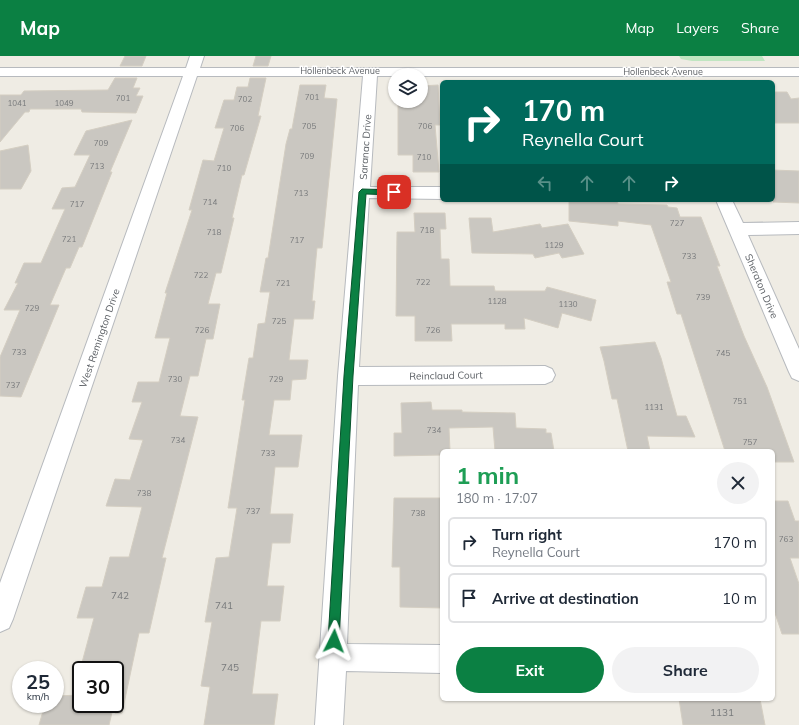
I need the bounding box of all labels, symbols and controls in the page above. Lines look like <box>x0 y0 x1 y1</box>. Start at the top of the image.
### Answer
text: Map <box>20 16 60 40</box>
text: Map <box>625 19 654 37</box>
text: Layers <box>676 19 719 37</box>
text: Share <box>741 19 779 37</box>
street label: Hollenbeck Avenue <box>300 65 380 76</box>
street label: Hollenbeck Avenue <box>623 66 703 77</box>
map controls <box>388 68 428 108</box>
button: layers <box>388 68 428 108</box>
house number: 701 <box>305 92 319 102</box>
house number: 701 <box>116 93 130 103</box>
text: 170 m <box>522 93 605 128</box>
house number: 702 <box>238 94 252 104</box>
icon: right <box>456 96 508 148</box>
house number: 1041 <box>7 98 27 108</box>
house number: 1049 <box>54 98 74 108</box>
street label: Saranac Drive <box>357 114 374 180</box>
house number: 705 <box>302 121 316 131</box>
house number: 706 <box>418 121 432 131</box>
house number: 706 <box>230 123 244 133</box>
text: Reynella Court <box>522 128 644 151</box>
house number: 709 <box>94 138 108 148</box>
house number: 709 <box>300 151 314 161</box>
house number: 710 <box>417 152 431 162</box>
house number: 713 <box>90 161 104 171</box>
house number: 710 <box>217 163 231 173</box>
icon: left <box>534 172 556 194</box>
icon: ahead <box>576 172 598 194</box>
icon: ahead <box>618 172 640 194</box>
icon: right <box>660 172 682 194</box>
pin <box>377 175 411 209</box>
icon: arrive <box>383 181 405 203</box>
house number: 713 <box>294 188 308 198</box>
house number: 714 <box>203 197 217 207</box>
house number: 717 <box>70 199 84 209</box>
house number: 727 <box>670 218 684 228</box>
house number: 718 <box>420 225 434 235</box>
house number: 718 <box>207 227 221 237</box>
house number: 721 <box>62 234 76 244</box>
house number: 717 <box>290 235 304 245</box>
house number: 1129 <box>544 240 564 250</box>
house number: 733 <box>682 251 696 261</box>
street label: Sheraton Drive <box>742 252 781 320</box>
house number: 722 <box>194 270 208 280</box>
house number: 722 <box>416 277 430 287</box>
house number: 721 <box>276 278 290 288</box>
street label: West Remington Drive <box>76 287 123 389</box>
house number: 739 <box>696 292 710 302</box>
house number: 1128 <box>487 296 507 306</box>
house number: 1130 <box>558 299 578 309</box>
house number: 729 <box>25 303 39 313</box>
house number: 725 <box>272 316 286 326</box>
house number: 726 <box>195 325 209 335</box>
house number: 726 <box>426 325 440 335</box>
house number: 733 <box>12 347 26 357</box>
house number: 745 <box>716 348 730 358</box>
street label: Reinclaud Court <box>409 368 483 383</box>
house number: 730 <box>168 374 182 384</box>
house number: 729 <box>269 374 283 384</box>
house number: 737 <box>6 380 20 390</box>
house number: 751 <box>733 396 747 406</box>
house number: 1131 <box>644 402 664 412</box>
house number: 734 <box>427 425 441 435</box>
house number: 734 <box>171 435 185 445</box>
house number: 757 <box>743 437 757 447</box>
house number: 733 <box>261 448 275 458</box>
text: 1 min <box>456 460 519 490</box>
button: close <box>717 462 759 504</box>
house number: 738 <box>137 488 151 498</box>
text: 180 m · 17:07 <box>456 490 538 506</box>
house number: 737 <box>246 506 260 516</box>
house number: 738 <box>411 508 425 518</box>
text: Turn right <box>492 525 562 544</box>
icon: right <box>458 531 480 553</box>
text: 170 m <box>713 533 757 552</box>
house number: 763 <box>779 534 793 544</box>
text: Reynella Court <box>492 544 580 560</box>
icon: arrive <box>458 587 480 609</box>
house number: 742 <box>111 589 129 602</box>
text: Arrive at destination <box>492 589 639 608</box>
text: 10 m <box>722 589 757 608</box>
house number: 741 <box>215 599 233 612</box>
position arrow <box>313 620 355 662</box>
button: Exit <box>456 647 604 693</box>
button: Share <box>612 647 759 693</box>
speed limit sign: 30 <box>72 661 124 713</box>
house number: 745 <box>221 661 239 674</box>
text: 25 <box>26 669 50 694</box>
text: km/h <box>27 690 49 703</box>
house number: 1131 <box>710 706 734 719</box>

